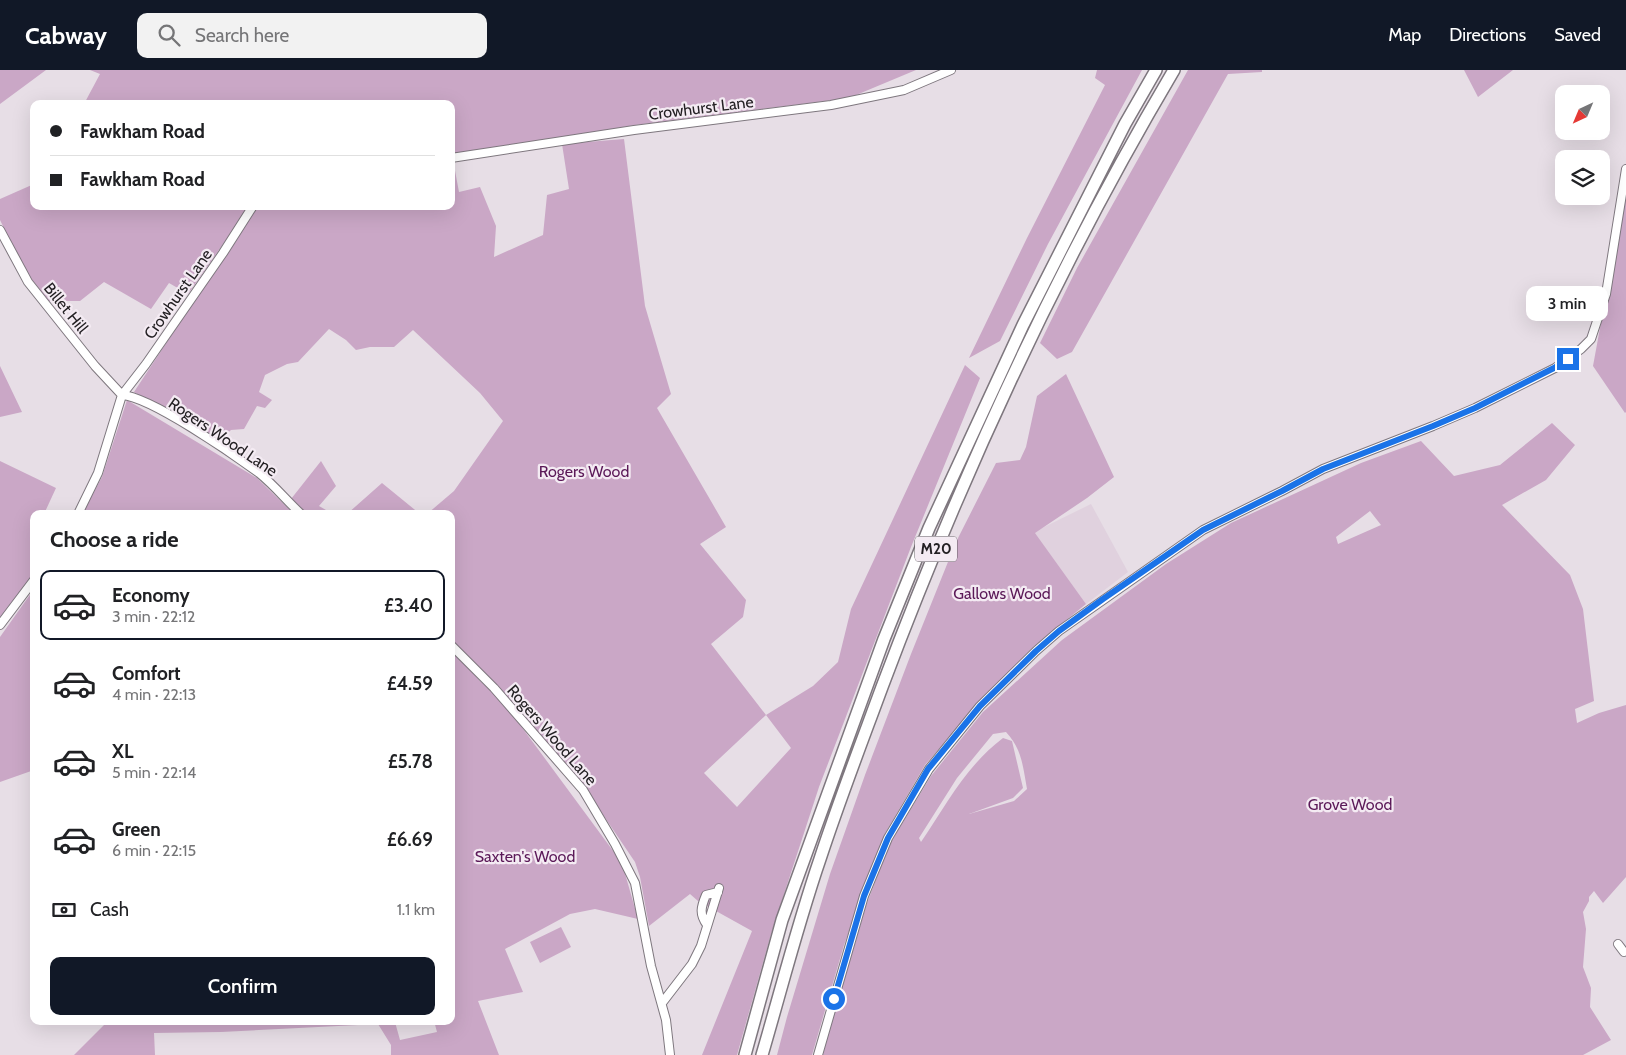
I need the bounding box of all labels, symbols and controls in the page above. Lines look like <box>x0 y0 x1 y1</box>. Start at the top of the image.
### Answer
search box <box>137 13 487 58</box>
text: Cabway <box>25 21 107 50</box>
icon: search <box>155 21 183 49</box>
text: Search here <box>195 24 289 47</box>
text: Map <box>1388 24 1421 46</box>
text: Directions <box>1449 24 1526 46</box>
text: Saved <box>1554 24 1601 46</box>
north arrow <box>1555 85 1610 140</box>
map controls <box>1555 85 1610 205</box>
street label: Crowhurst Lane <box>647 92 755 124</box>
text: Fawkham Road <box>80 120 205 143</box>
button: layers <box>1555 150 1610 205</box>
text: Fawkham Road <box>80 168 205 191</box>
street label: Crowhurst Lane <box>140 245 216 343</box>
street label: Billet Hill <box>40 279 92 337</box>
callout: 3 min <box>1527 286 1609 322</box>
text: 3 min <box>1548 294 1586 313</box>
route end <box>1557 348 1579 370</box>
street label: Rogers Wood Lane <box>165 394 281 480</box>
park label: Rogers Wood <box>539 462 629 481</box>
text: Choose a ride <box>50 526 179 553</box>
road number: M20 <box>915 536 957 562</box>
icon: car <box>52 583 97 628</box>
text: Economy <box>112 584 190 607</box>
park label: Gallows Wood <box>953 584 1051 603</box>
text: £3.40 <box>384 594 433 617</box>
text: 3 min · 22:12 <box>112 607 195 626</box>
icon: car <box>52 661 97 706</box>
text: Comfort <box>112 662 181 685</box>
text: £4.59 <box>387 672 433 695</box>
street label: Rogers Wood Lane <box>503 681 601 789</box>
text: 4 min · 22:13 <box>112 685 196 704</box>
icon: car <box>52 739 97 784</box>
text: XL <box>112 740 133 763</box>
text: £5.78 <box>388 750 433 773</box>
text: 5 min · 22:14 <box>112 763 196 782</box>
park label: Grove Wood <box>1308 795 1392 814</box>
icon: car <box>52 817 97 862</box>
text: Green <box>112 818 161 841</box>
text: £6.69 <box>387 828 433 851</box>
text: 6 min · 22:15 <box>112 841 196 860</box>
park label: Saxten's Wood <box>475 847 575 866</box>
icon: cash <box>50 896 78 924</box>
text: Cash <box>90 898 129 921</box>
text: 1.1 km <box>397 900 435 919</box>
button: Confirm <box>50 957 435 1015</box>
route start <box>823 988 845 1010</box>

